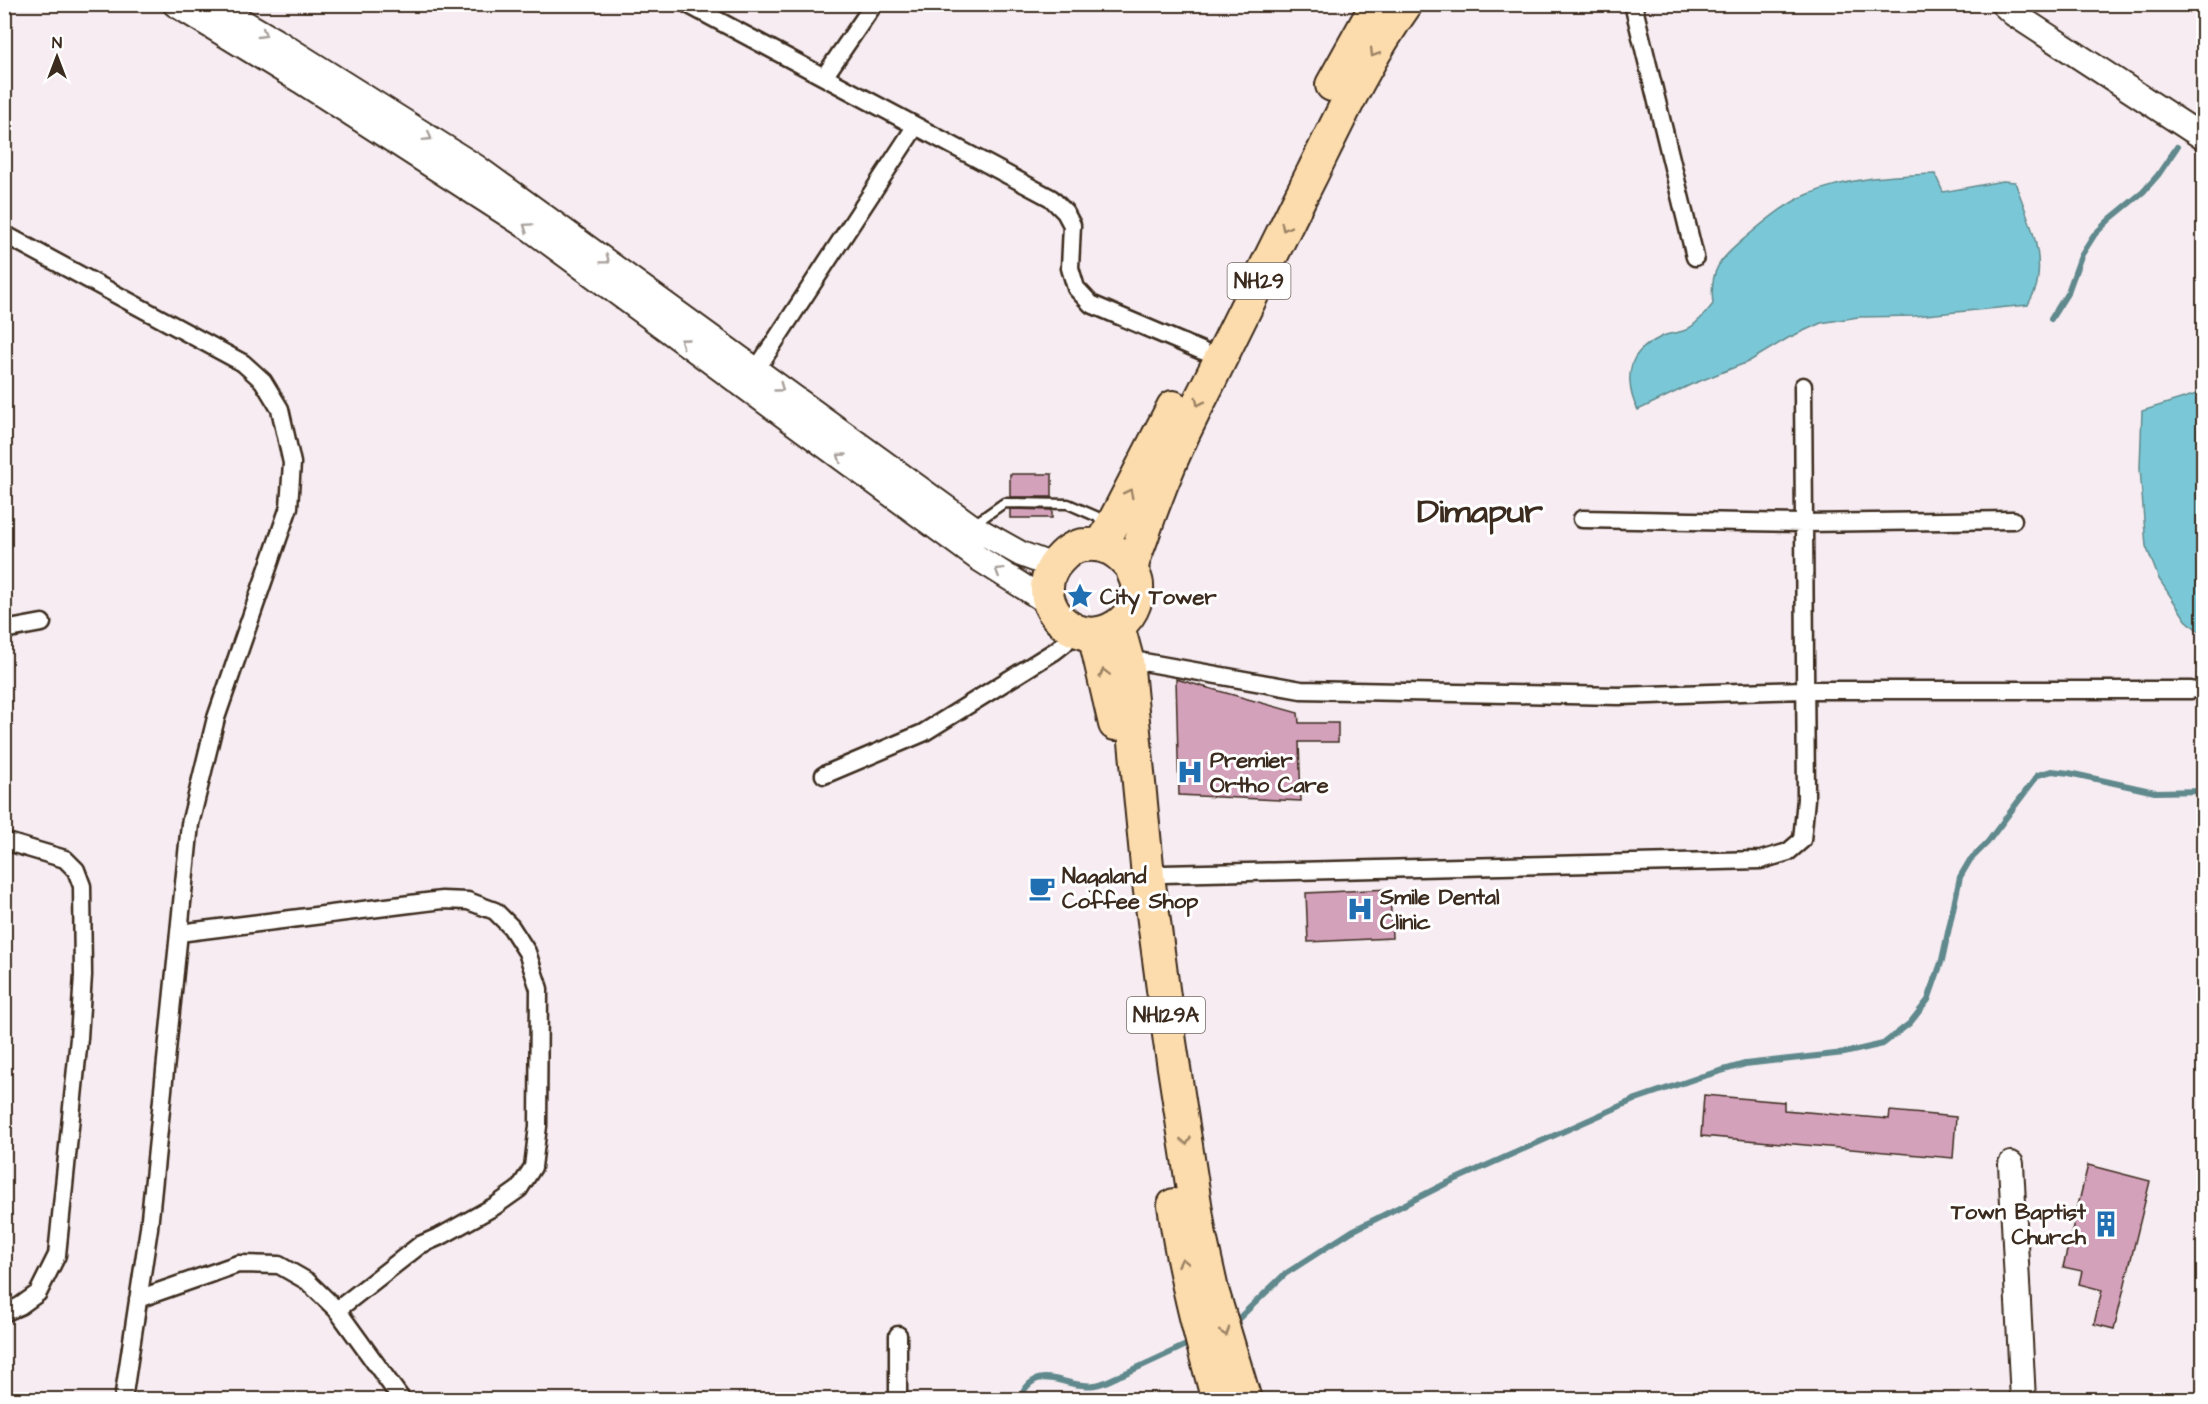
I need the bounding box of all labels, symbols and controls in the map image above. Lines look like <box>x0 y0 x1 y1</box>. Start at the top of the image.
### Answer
north arrow <box>27 27 87 87</box>
one-way arrow <box>257 27 267 38</box>
text: N <box>52 32 62 54</box>
one-way arrow <box>1369 47 1381 57</box>
one-way arrow <box>422 130 432 142</box>
one-way arrow <box>1281 220 1293 231</box>
one-way arrow <box>523 222 533 234</box>
one-way arrow <box>599 253 610 264</box>
road number: NH29 <box>1228 263 1290 299</box>
one-way arrow <box>679 339 690 350</box>
one-way arrow <box>773 381 784 392</box>
one-way arrow <box>1195 395 1206 406</box>
one-way arrow <box>837 453 848 464</box>
district label: Dimapur <box>1417 488 1543 536</box>
one-way arrow <box>1122 489 1133 499</box>
one-way arrow <box>995 567 1005 579</box>
place icon: City Tower <box>1065 581 1095 611</box>
place label: City Tower <box>1100 582 1217 615</box>
one-way arrow <box>1099 668 1112 678</box>
place label: Premier Ortho Care <box>1210 745 1329 801</box>
hospital icon: Premier Ortho Care <box>1175 757 1205 787</box>
place label: Nagaland Coffee Shop <box>1062 861 1199 917</box>
cafe icon: Nagaland Coffee Shop <box>1027 873 1057 903</box>
place label: Smile Dental Clinic <box>1379 882 1500 938</box>
hospital icon: Smile Dental Clinic <box>1345 894 1375 924</box>
road number: NH129A <box>1127 997 1205 1033</box>
one-way arrow <box>1179 1136 1192 1146</box>
place label: Town Baptist Church <box>1950 1197 2087 1253</box>
building icon: Town Baptist Church <box>2091 1209 2121 1239</box>
one-way arrow <box>1177 1257 1190 1267</box>
one-way arrow <box>1218 1326 1230 1337</box>

